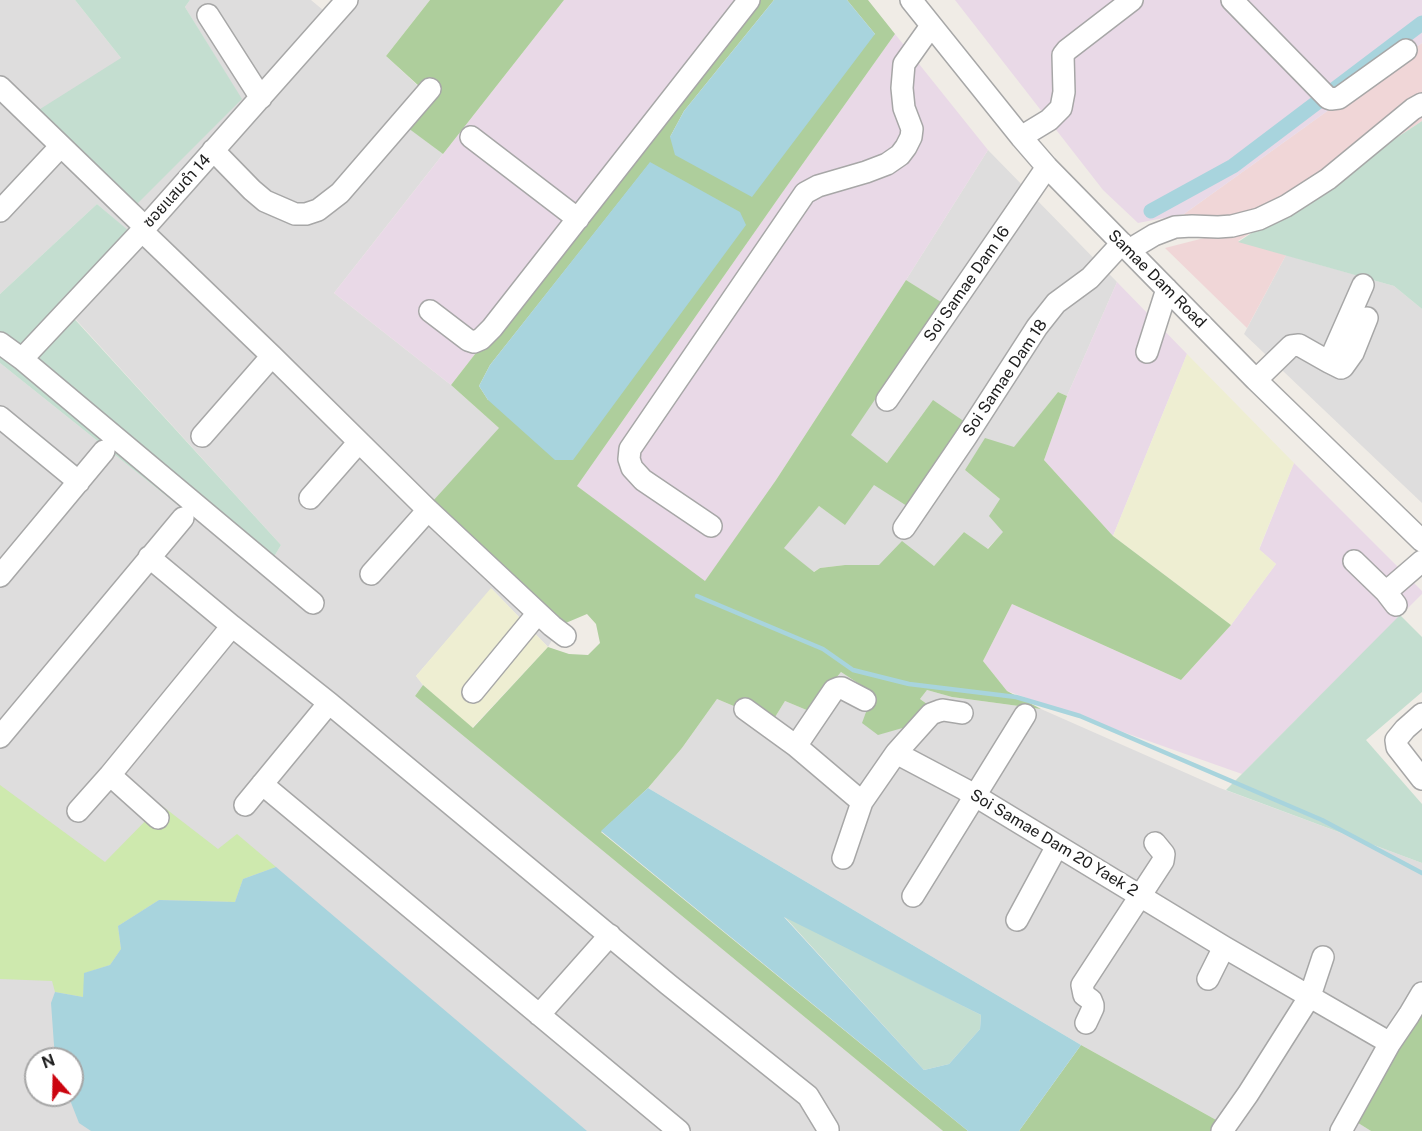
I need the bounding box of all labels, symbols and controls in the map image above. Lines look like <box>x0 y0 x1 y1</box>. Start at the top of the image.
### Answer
street label: ซอยแสมดำ 14 <box>139 150 215 232</box>
street label: Soi Samae Dam 16 <box>920 222 1014 346</box>
street label: Samae Dam Road <box>1104 226 1210 332</box>
street label: Soi Samae Dam 18 <box>959 316 1051 440</box>
street label: Soi Samae Dam 20 Yaek 2 <box>966 785 1142 901</box>
north arrow <box>24 1047 84 1107</box>
text: N <box>39 1050 57 1073</box>

